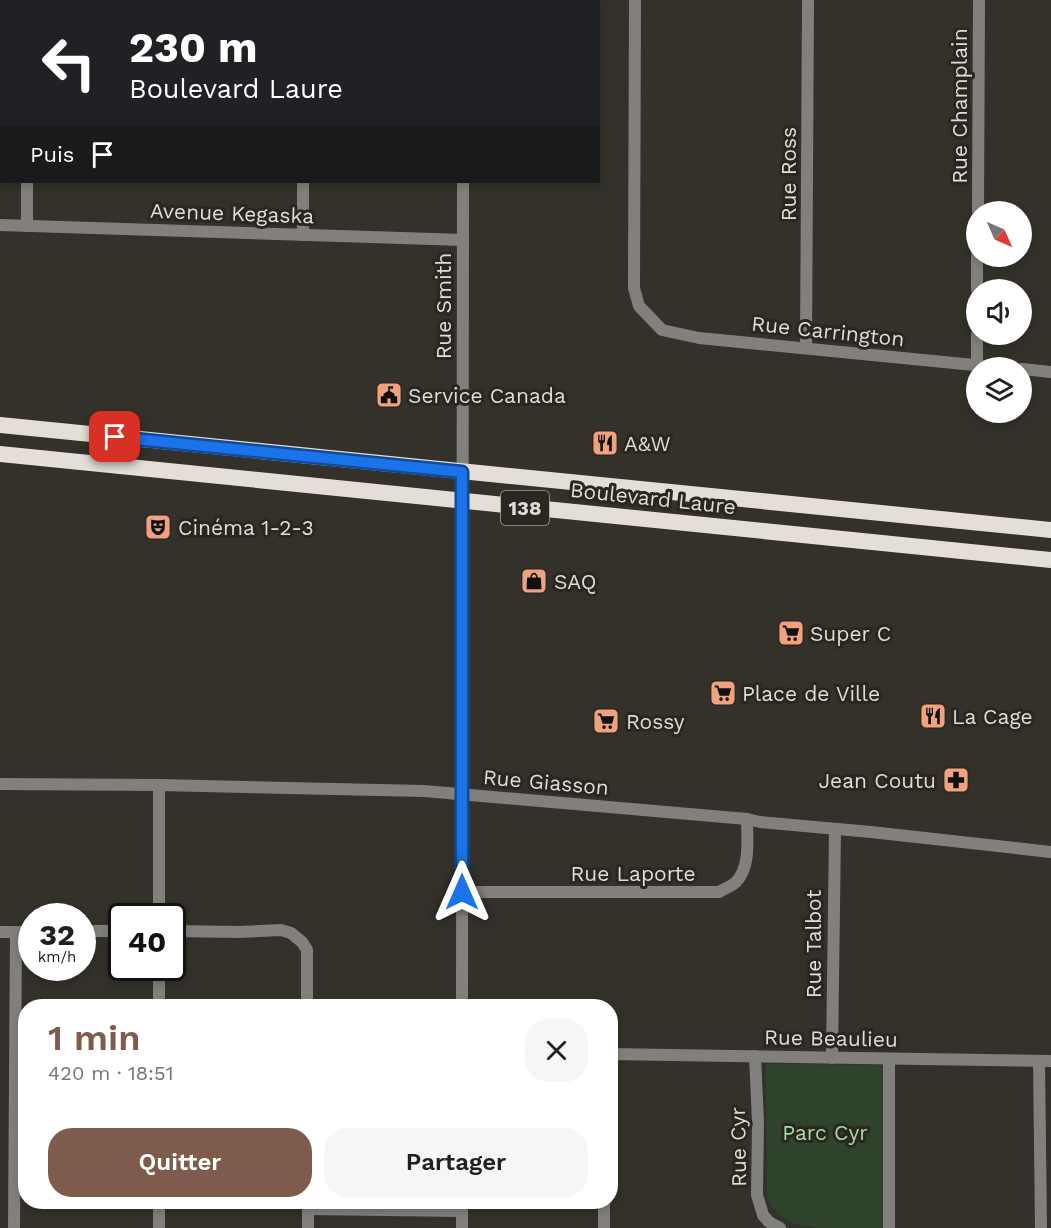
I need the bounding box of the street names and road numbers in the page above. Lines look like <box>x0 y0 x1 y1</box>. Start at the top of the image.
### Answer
street label: Rue Champlain <box>947 28 972 184</box>
street label: Rue Ross <box>776 127 801 221</box>
street label: Avenue Kegaska <box>150 198 315 228</box>
street label: Rue Smith <box>431 253 456 359</box>
street label: Rue Carrington <box>750 311 906 351</box>
street label: Boulevard Laure <box>569 477 737 519</box>
road number: 138 <box>501 491 549 525</box>
street label: Rue Giasson <box>482 764 610 800</box>
street label: Rue Laporte <box>570 861 696 886</box>
street label: Rue Talbot <box>801 889 826 998</box>
street label: Rue Beaulieu <box>764 1024 898 1052</box>
street label: Rue Cyr <box>725 1106 751 1187</box>

